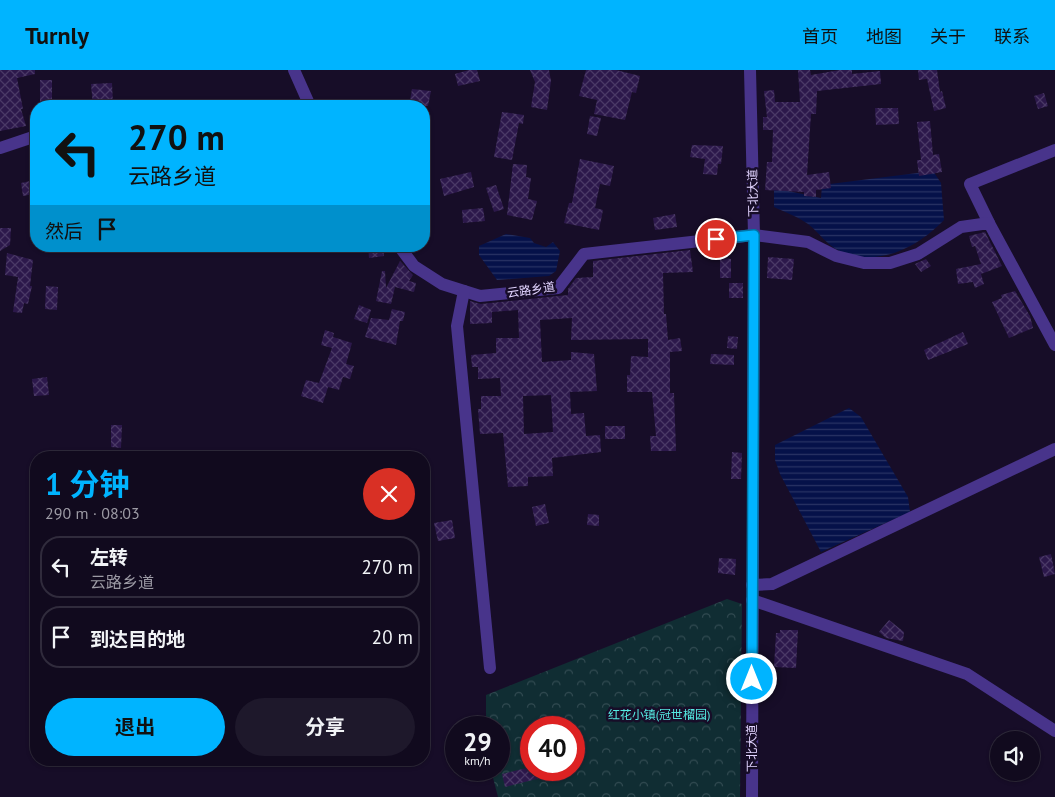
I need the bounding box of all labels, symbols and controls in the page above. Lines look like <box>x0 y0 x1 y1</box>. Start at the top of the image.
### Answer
text: Turnly <box>25 20 89 51</box>
text: 首页 <box>802 25 838 48</box>
text: 地图 <box>866 25 902 48</box>
text: 关于 <box>930 25 966 48</box>
text: 联系 <box>994 25 1030 48</box>
text: 270 m <box>128 114 225 160</box>
icon: left <box>45 120 110 185</box>
text: 云路乡道 <box>128 162 216 190</box>
street label: 下北大道 <box>745 169 760 217</box>
icon: arrive <box>93 215 121 243</box>
pin <box>695 218 737 260</box>
text: 然后 <box>45 219 83 243</box>
icon: arrive <box>702 225 730 253</box>
street label: 云路乡道 <box>506 279 556 300</box>
text: 1 分钟 <box>45 464 130 503</box>
button: close <box>363 468 415 520</box>
text: 290 m · 08:03 <box>45 503 140 523</box>
text: 左转 <box>90 545 128 569</box>
icon: left <box>47 553 75 581</box>
text: 270 m <box>361 555 413 579</box>
text: 云路乡道 <box>90 572 154 592</box>
icon: arrive <box>47 623 75 651</box>
text: 20 m <box>372 625 413 649</box>
text: 到达目的地 <box>90 627 185 651</box>
position arrow <box>725 652 777 704</box>
button: 退出 <box>45 698 225 756</box>
button: 分享 <box>235 698 415 756</box>
park label: 红花小镇(冠世榴园) <box>608 707 710 722</box>
speed limit sign: 40 <box>520 716 585 781</box>
street label: 下北大道 <box>744 724 759 772</box>
text: 29 <box>463 726 492 758</box>
map controls <box>990 731 1040 781</box>
button: sound <box>990 731 1040 781</box>
text: km/h <box>464 753 491 768</box>

